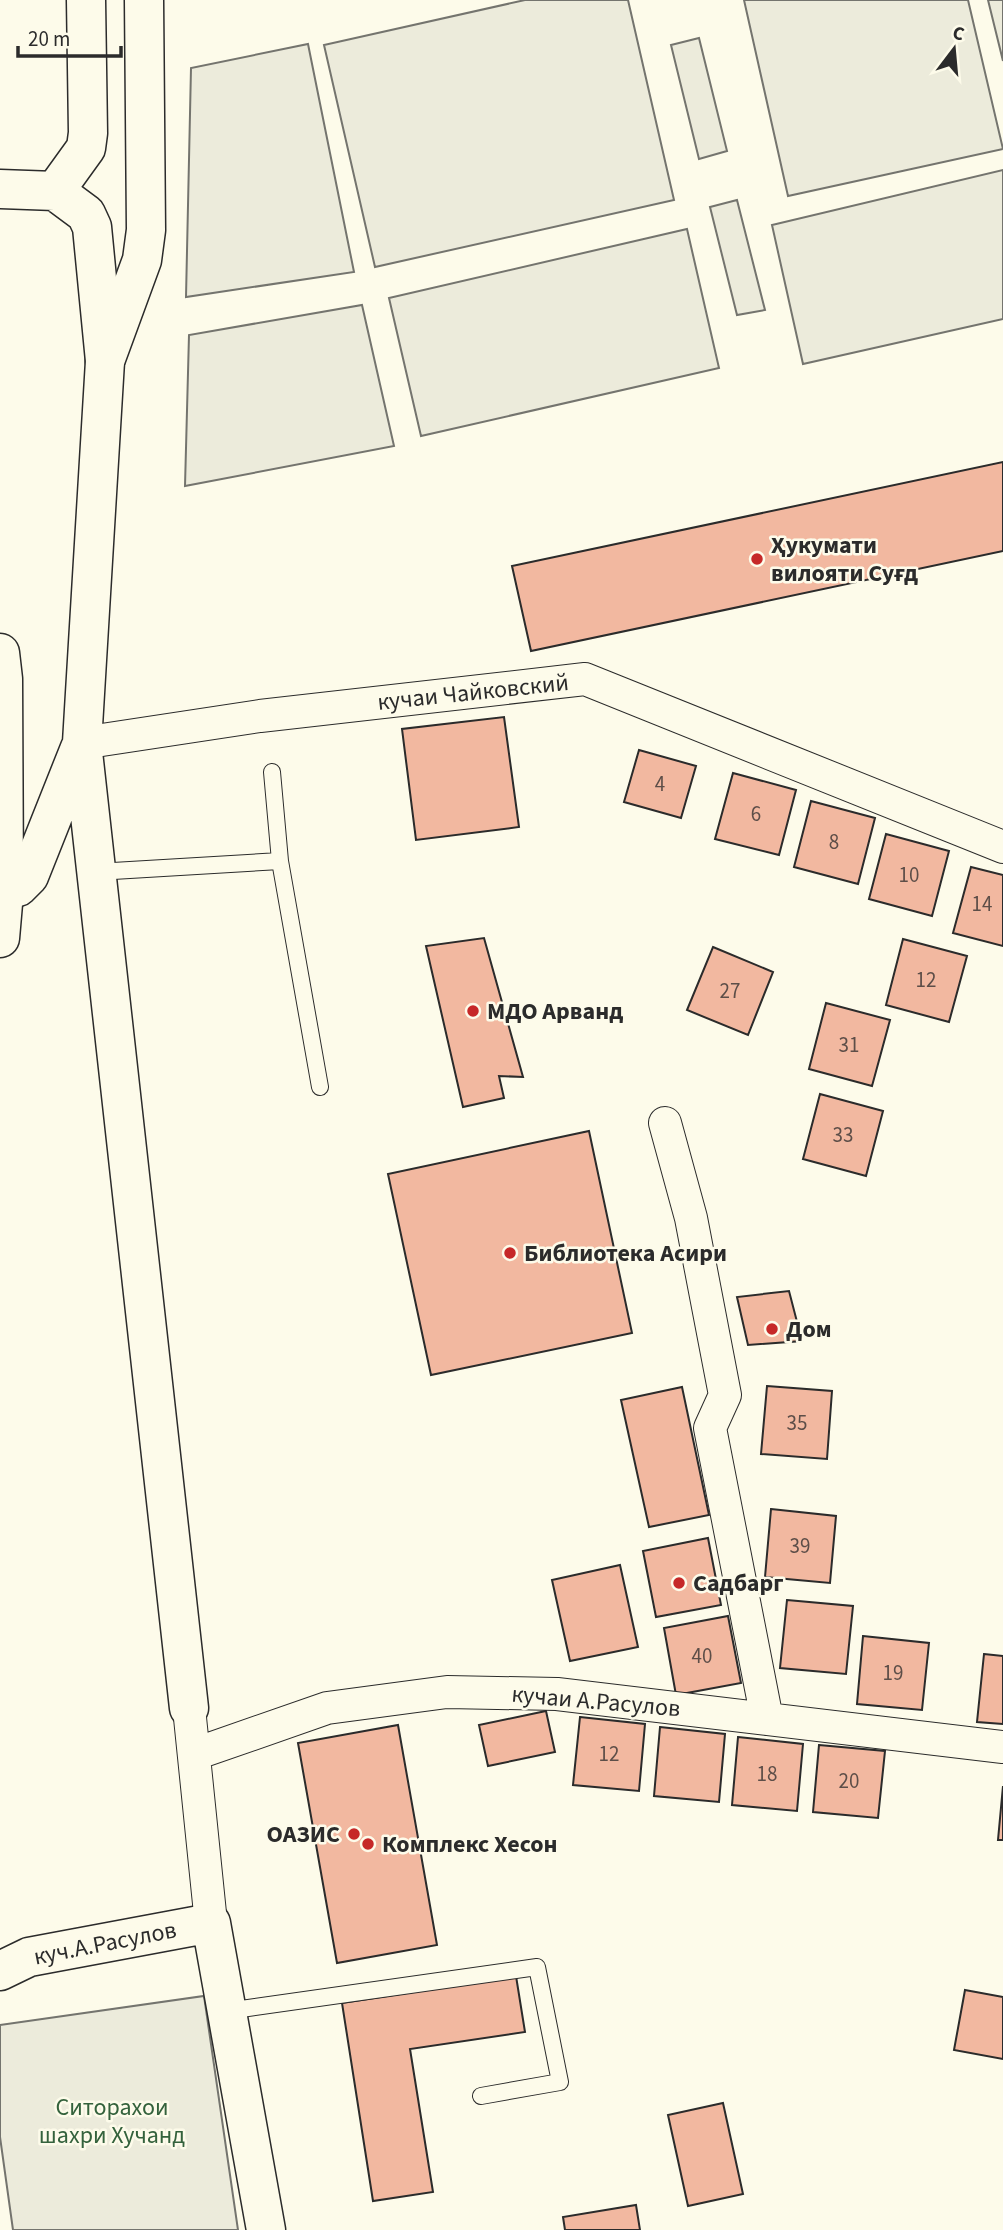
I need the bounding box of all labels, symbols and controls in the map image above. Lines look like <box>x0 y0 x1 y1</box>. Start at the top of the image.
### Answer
scale bar <box>18 14 121 58</box>
north arrow <box>919 14 989 84</box>
text: С <box>949 20 967 49</box>
text: 20 m <box>28 24 70 54</box>
place label: Ҳукумати вилояти Суғд <box>771 528 918 591</box>
marker: Ҳукумати вилояти Суғд <box>749 551 765 567</box>
street label: кучаи Чайковский <box>376 665 570 720</box>
house number: 4 <box>655 769 665 799</box>
house number: 6 <box>751 799 761 829</box>
house number: 8 <box>829 827 839 857</box>
house number: 10 <box>899 860 919 890</box>
house number: 14 <box>972 889 992 919</box>
house number: 12 <box>916 965 936 995</box>
house number: 27 <box>720 976 740 1006</box>
place label: МДО Арванд <box>487 994 623 1029</box>
marker: МДО Арванд <box>465 1003 481 1019</box>
house number: 31 <box>839 1030 859 1060</box>
house number: 33 <box>833 1120 853 1150</box>
place label: Библиотека Асири <box>524 1236 727 1271</box>
marker: Библиотека Асири <box>502 1245 518 1261</box>
place label: Дом <box>786 1312 832 1347</box>
marker: Дом <box>764 1321 780 1337</box>
house number: 35 <box>787 1408 807 1438</box>
house number: 39 <box>790 1531 810 1561</box>
place label: Садбарг <box>693 1566 784 1601</box>
marker: Садбарг <box>671 1575 687 1591</box>
house number: 40 <box>692 1641 712 1671</box>
house number: 19 <box>883 1658 903 1688</box>
street label: кучаи А.Расулов <box>510 1677 682 1726</box>
house number: 12 <box>599 1739 619 1769</box>
house number: 18 <box>757 1759 777 1789</box>
house number: 20 <box>839 1766 859 1796</box>
place label: ОАЗИС <box>266 1817 340 1852</box>
marker: ОАЗИС <box>346 1826 362 1842</box>
place label: Комплекс Хесон <box>382 1827 557 1862</box>
marker: Комплекс Хесон <box>360 1836 376 1852</box>
street label: куч.А.Расулов <box>31 1912 180 1974</box>
park label: Ситорахои шахри Хучанд <box>39 2090 185 2153</box>

